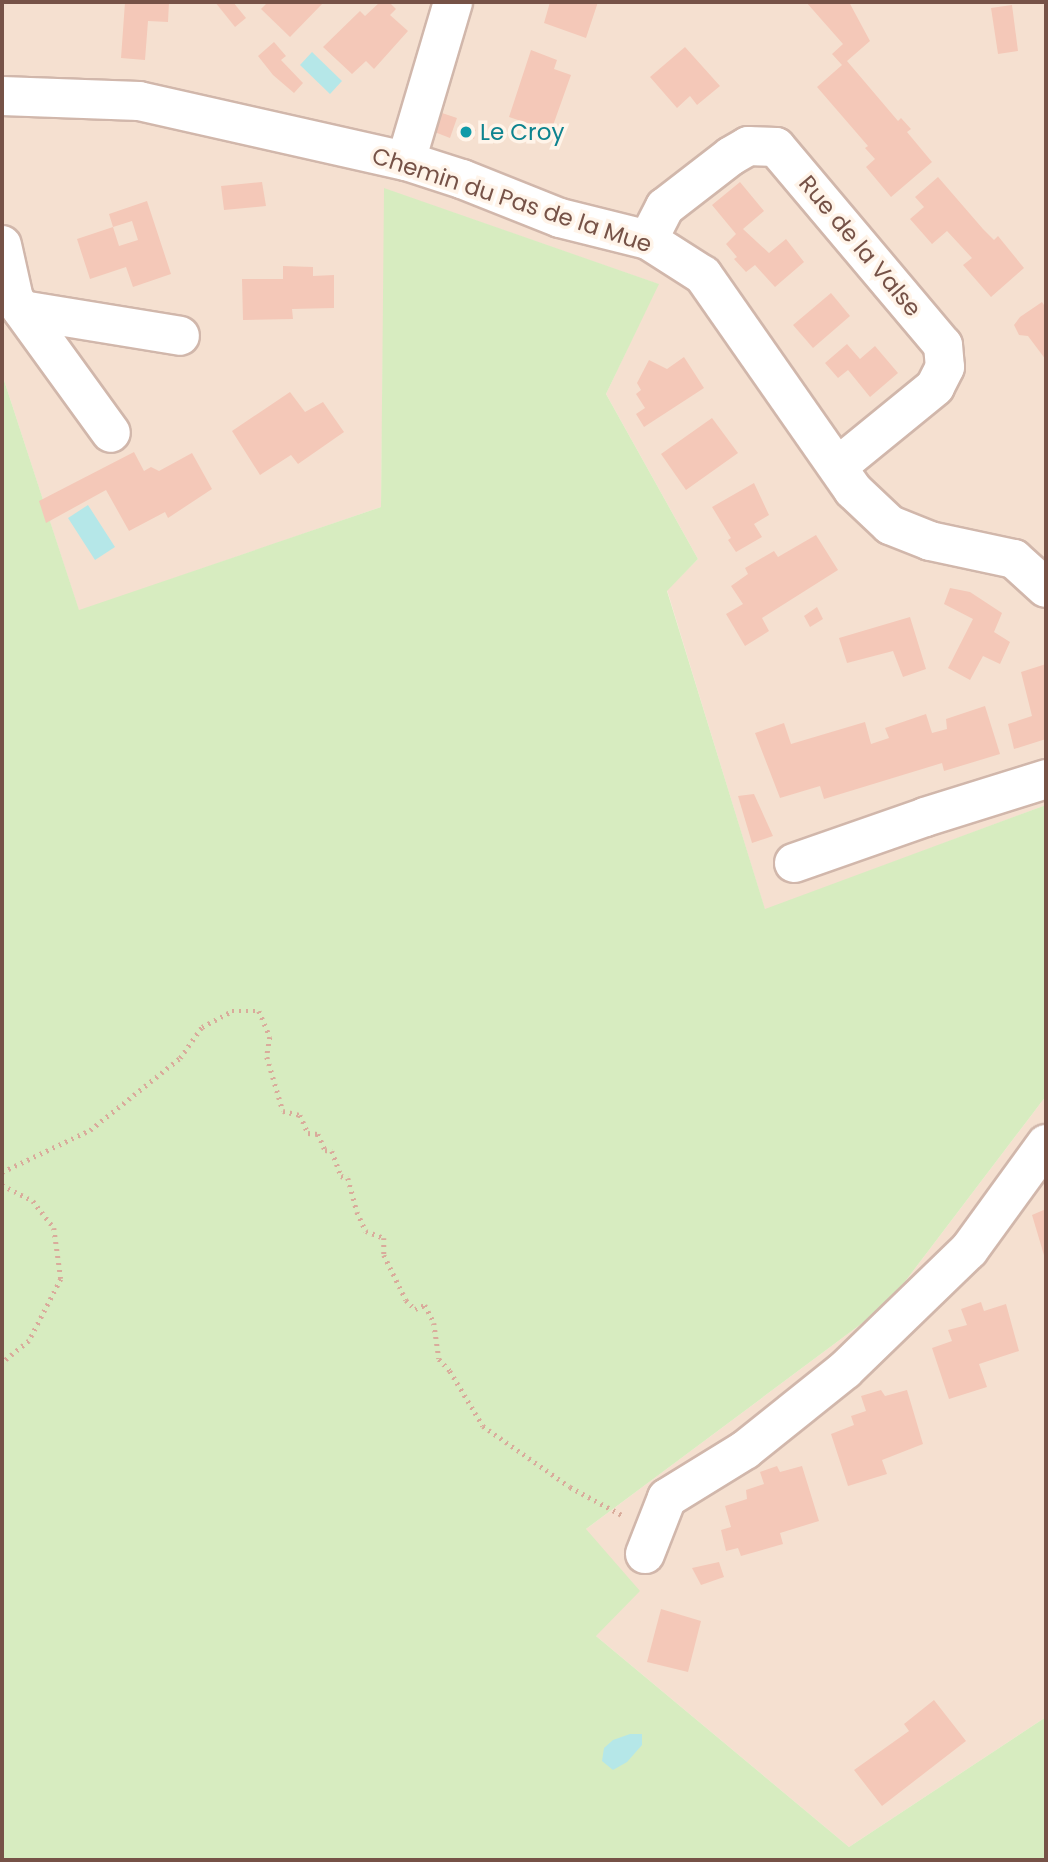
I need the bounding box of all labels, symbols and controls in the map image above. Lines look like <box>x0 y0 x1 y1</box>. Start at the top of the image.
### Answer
place label: Le Croy <box>480 118 564 146</box>
marker: Le Croy <box>458 124 474 140</box>
street label: Chemin du Pas de la Mue <box>369 142 655 258</box>
street label: Rue de la Valse <box>793 170 927 322</box>

